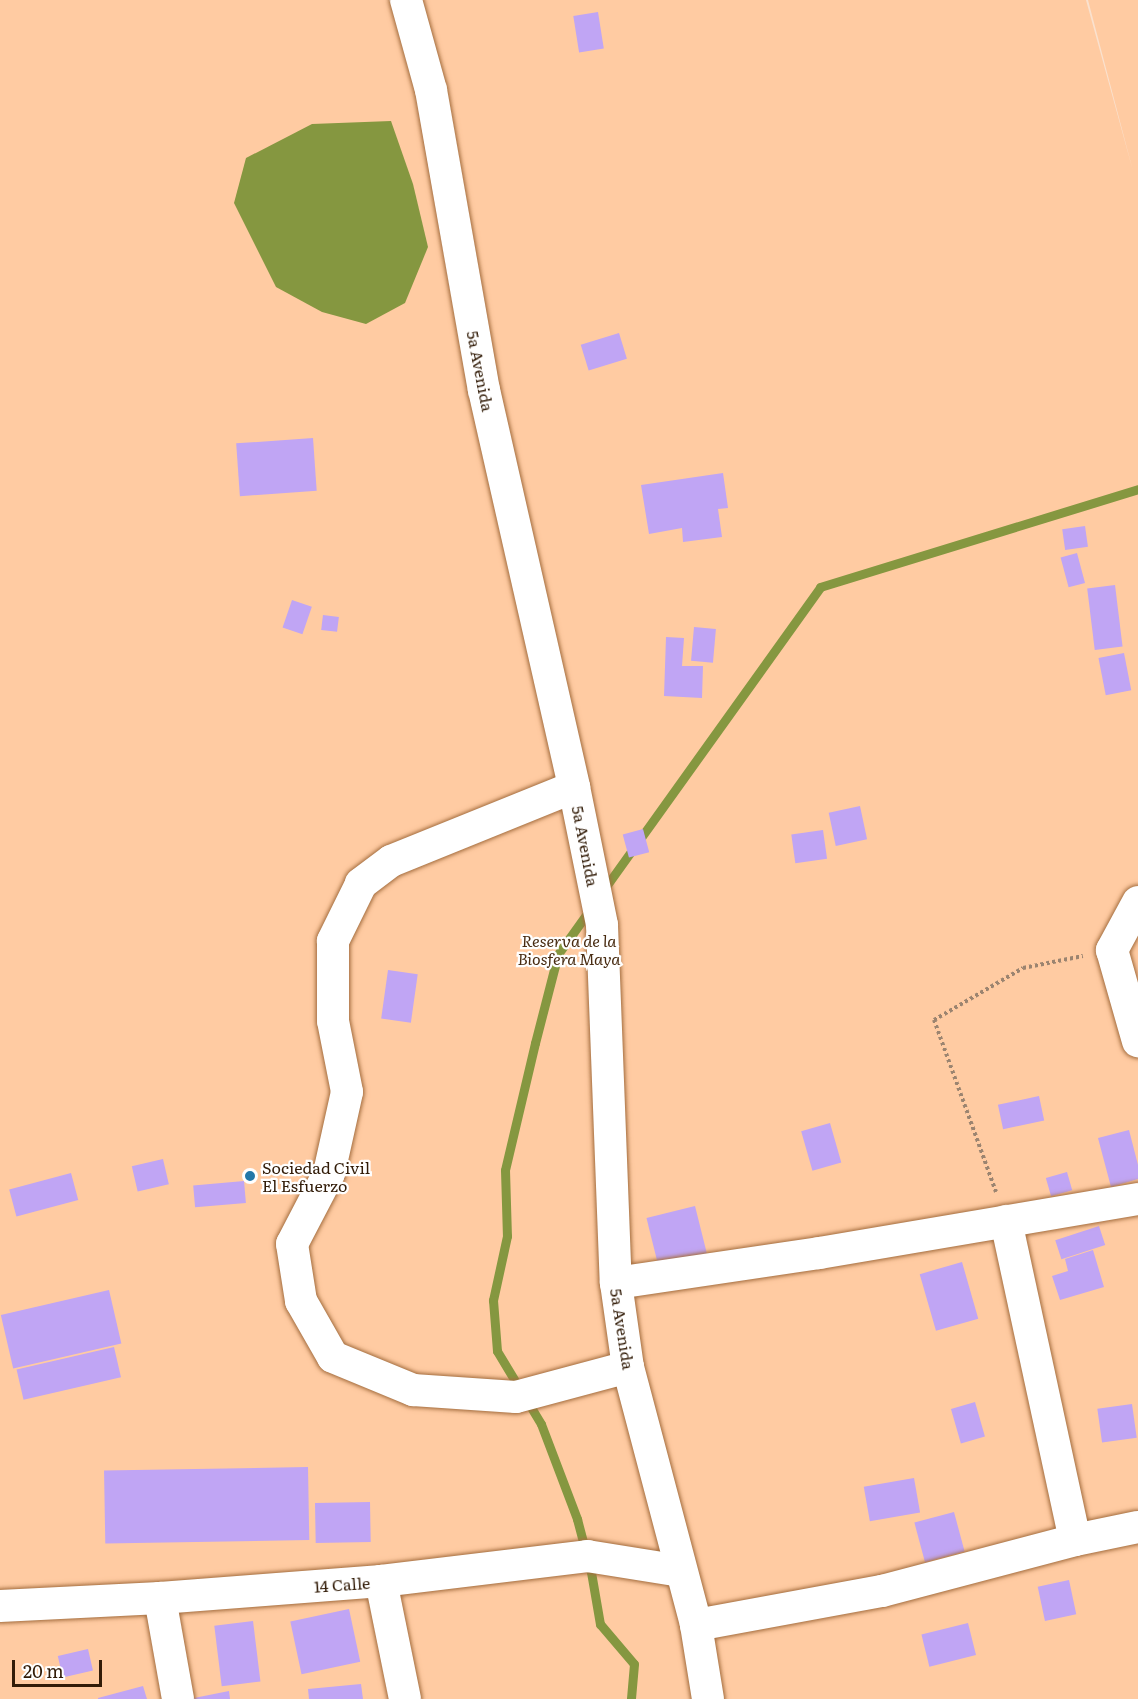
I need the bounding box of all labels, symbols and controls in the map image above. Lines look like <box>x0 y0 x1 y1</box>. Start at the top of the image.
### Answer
street label: 5a Avenida <box>464 329 498 413</box>
street label: 5a Avenida <box>569 804 603 888</box>
park label: Reserva de la Biosfera Maya <box>517 930 621 968</box>
place label: Sociedad Civil El Esfuerzo <box>262 1157 370 1195</box>
marker: Sociedad Civil El Esfuerzo <box>243 1169 257 1183</box>
street label: 5a Avenida <box>607 1287 639 1371</box>
street label: 14 Calle <box>313 1572 371 1596</box>
scale bar <box>15 1648 105 1686</box>
text: 20 m <box>23 1657 64 1684</box>

